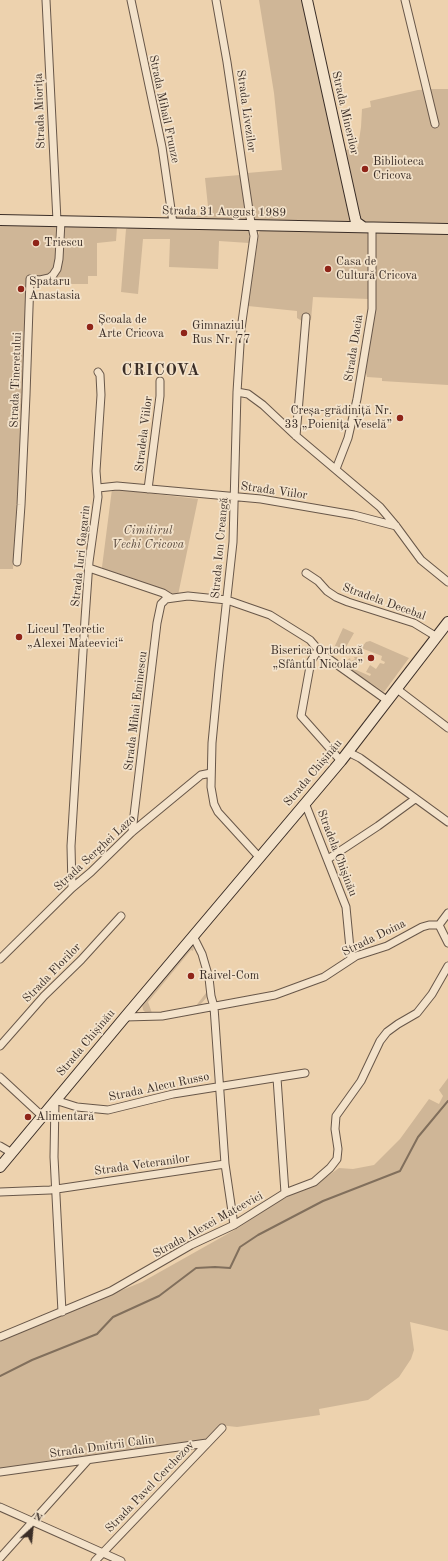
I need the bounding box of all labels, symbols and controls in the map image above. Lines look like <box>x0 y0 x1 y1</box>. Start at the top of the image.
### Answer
street label: Strada Mihail Frunze <box>145 54 183 164</box>
street label: Strada Livezilor <box>233 69 259 153</box>
street label: Strada Minerilor <box>328 70 362 156</box>
street label: Strada Miorița <box>31 73 49 149</box>
place label: Biblioteca Cricova <box>373 155 424 183</box>
marker: Biblioteca Cricova <box>360 164 370 174</box>
street label: Strada 31 August 1989 <box>162 204 286 220</box>
place label: Triescu <box>44 236 83 250</box>
marker: Triescu <box>31 238 41 248</box>
place label: Casa de Cultură Cricova <box>336 255 417 283</box>
marker: Casa de Cultură Cricova <box>323 264 333 274</box>
place label: Spataru Anastasia <box>29 275 80 303</box>
marker: Spataru Anastasia <box>16 284 26 294</box>
place label: Școala de Arte Cricova <box>98 313 164 341</box>
street label: Strada Dacia <box>342 313 366 383</box>
place label: Gimnaziul Rus Nr. 77 <box>192 319 250 347</box>
marker: Școala de Arte Cricova <box>85 322 95 332</box>
marker: Gimnaziul Rus Nr. 77 <box>179 328 189 338</box>
street label: Strada Tineretului <box>7 332 25 428</box>
district label: CRICOVA <box>122 361 200 381</box>
street label: Stradela Viilor <box>132 395 156 473</box>
place label: Creșa-grădiniță Nr. 33 „Poienița Veselă” <box>285 404 392 432</box>
marker: Creșa-grădiniță Nr. 33 „Poienița Veselă” <box>395 413 405 423</box>
street label: Strada Viilor <box>240 479 308 503</box>
street label: Strada Ion Creangă <box>208 497 232 599</box>
street label: Strada Iuri Gagarin <box>68 504 94 608</box>
park label: Cimitirul Vechi Cricova <box>112 524 184 552</box>
street label: Stradela Decebal <box>340 580 428 624</box>
place label: Liceul Teoretic „Alexei Mateevici“ <box>27 623 123 651</box>
marker: Liceul Teoretic „Alexei Mateevici“ <box>14 632 24 642</box>
place label: Biserica Ortodoxă „Sfântul Nicolae” <box>271 644 363 672</box>
street label: Strada Mihai Eminescu <box>122 650 150 772</box>
marker: Biserica Ortodoxă „Sfântul Nicolae” <box>366 653 376 663</box>
street label: Strada Chișinău <box>281 737 345 809</box>
street label: Stradela Chişinău <box>314 808 360 898</box>
street label: Strada Serghei Lazo <box>51 812 139 894</box>
street label: Strada Doina <box>340 916 408 960</box>
street label: Strada Florilor <box>20 940 84 1006</box>
place label: Raivel-Com <box>199 969 259 983</box>
marker: Raivel-Com <box>186 971 196 981</box>
street label: Strada Chișinău <box>54 1007 118 1079</box>
street label: Strada Alecu Russo <box>107 1069 211 1105</box>
place label: Alimentară <box>36 1110 94 1124</box>
marker: Alimentară <box>23 1112 33 1122</box>
street label: Strada Veteranilor <box>93 1151 191 1179</box>
street label: Strada Alexei Mateevici <box>151 1189 265 1261</box>
street label: Strada Dmitrii Calin <box>48 1432 156 1462</box>
street label: Strada Pavel Cerchezov <box>102 1438 198 1536</box>
north arrow <box>12 1509 52 1549</box>
text: N <box>31 1511 44 1525</box>

